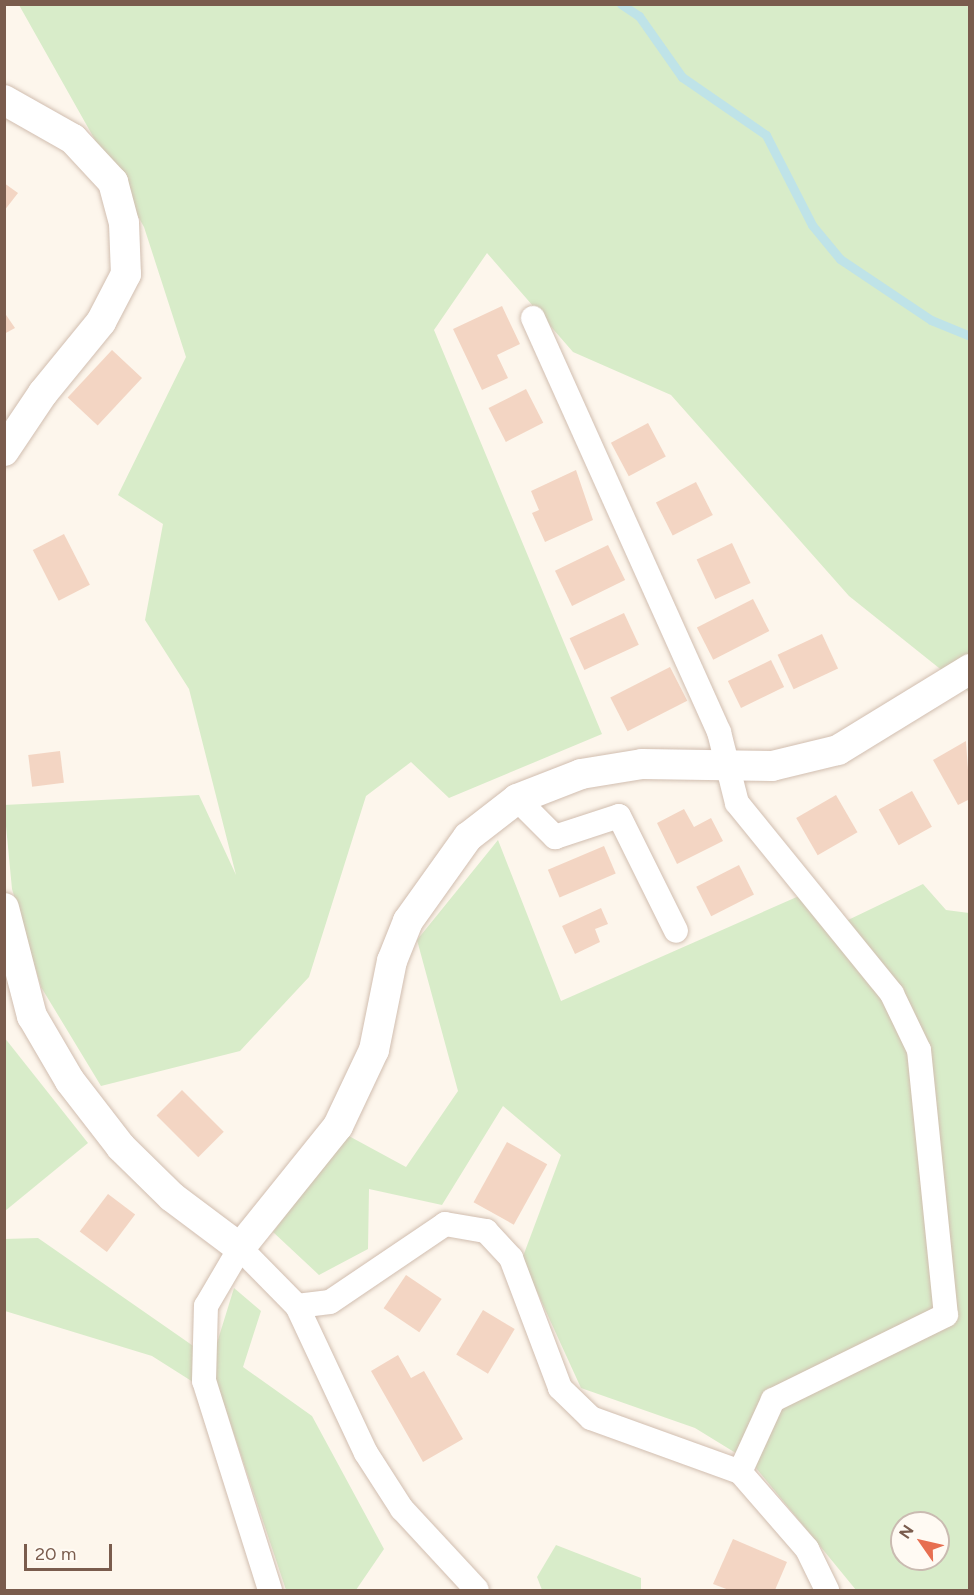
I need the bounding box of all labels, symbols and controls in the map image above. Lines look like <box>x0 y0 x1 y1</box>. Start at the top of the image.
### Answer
north arrow <box>890 1511 950 1571</box>
text: N <box>895 1521 918 1542</box>
scale bar <box>27 1532 116 1570</box>
text: 20 m <box>35 1543 76 1565</box>

